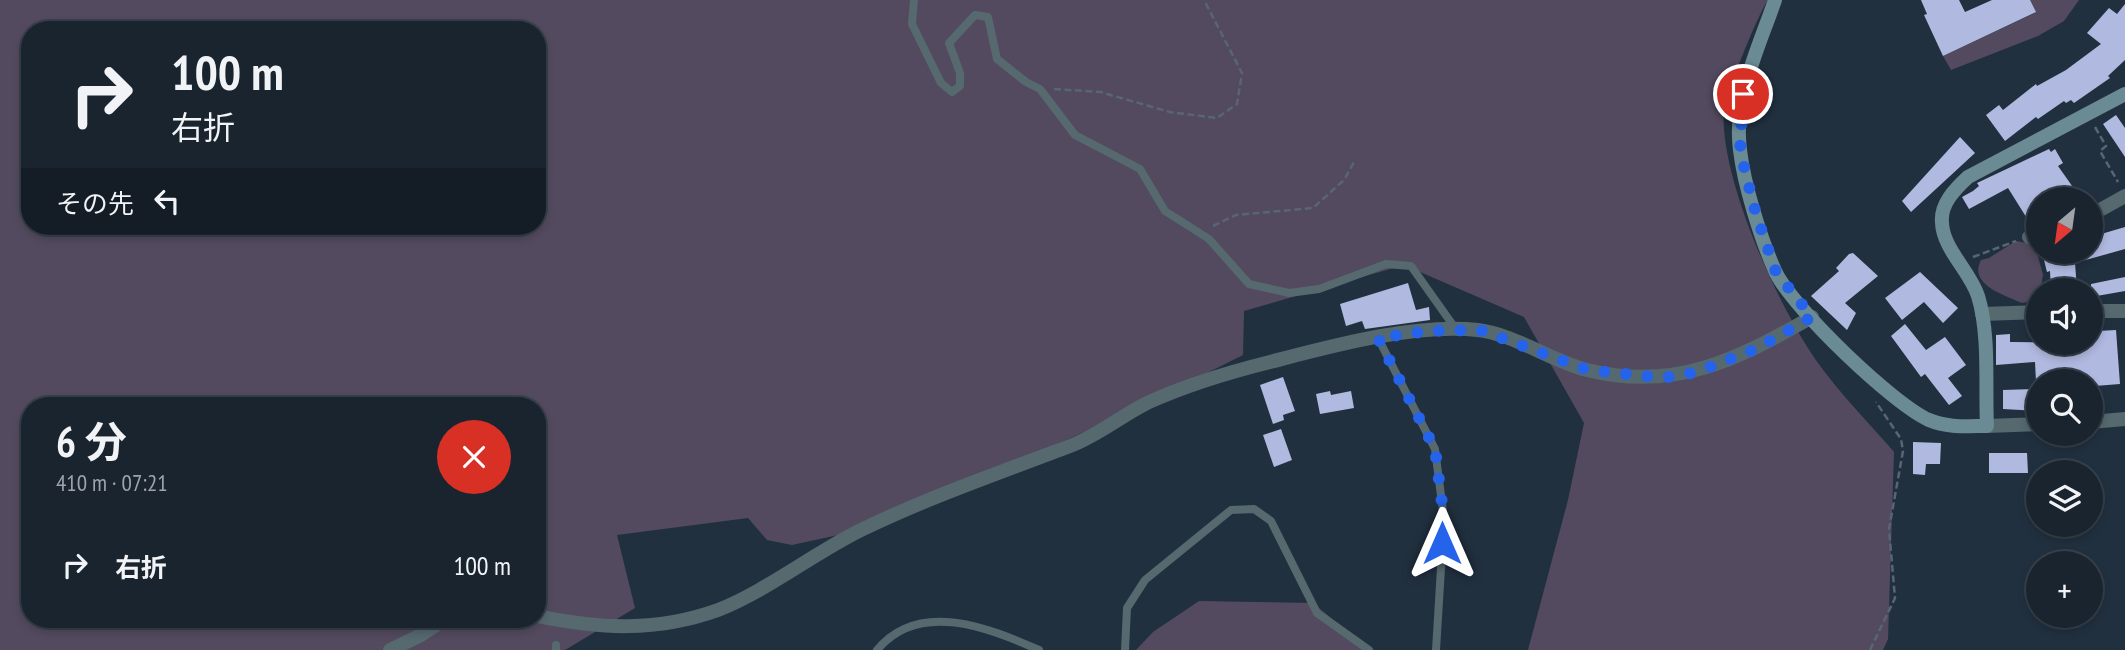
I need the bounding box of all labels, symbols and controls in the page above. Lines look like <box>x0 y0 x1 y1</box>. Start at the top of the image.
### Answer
text: 100 m <box>171 40 284 104</box>
icon: right <box>56 49 147 140</box>
pin <box>1713 64 1773 124</box>
icon: arrive <box>1724 75 1762 113</box>
text: 右折 <box>171 106 235 148</box>
icon: left <box>148 182 186 220</box>
text: その先 <box>56 187 134 220</box>
north arrow <box>2026 187 2104 264</box>
map controls <box>2026 187 2103 628</box>
button: sound <box>2026 278 2103 355</box>
button: search <box>2026 369 2103 446</box>
text: 6 分 <box>56 414 127 469</box>
button: close <box>437 420 511 494</box>
button: layers <box>2026 460 2103 537</box>
text: 410 m · 07:21 <box>56 468 168 497</box>
position arrow <box>1405 506 1479 580</box>
icon: right <box>56 546 94 584</box>
text: 100 m <box>453 549 511 582</box>
text: 右折 <box>115 551 167 584</box>
button: + <box>2026 551 2103 628</box>

